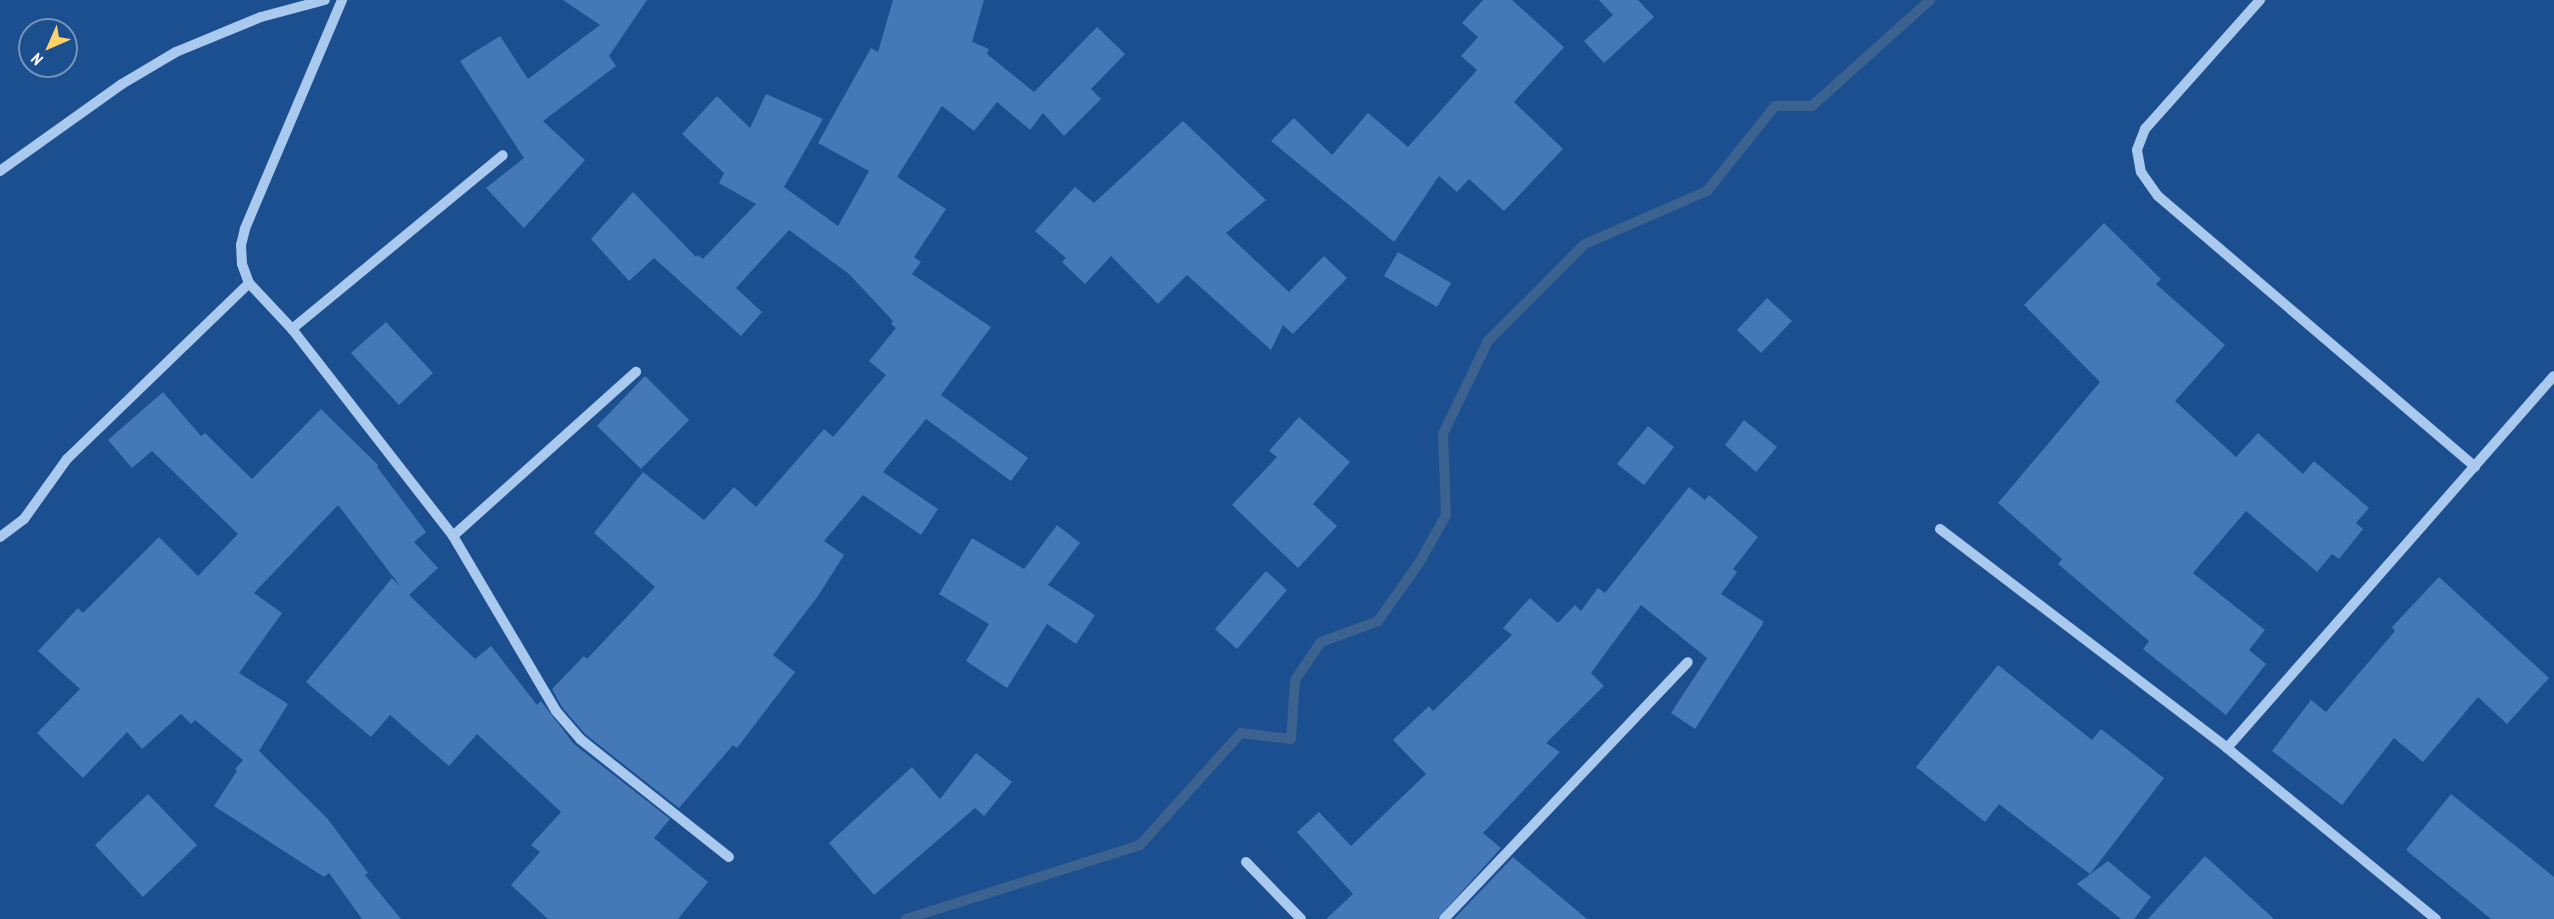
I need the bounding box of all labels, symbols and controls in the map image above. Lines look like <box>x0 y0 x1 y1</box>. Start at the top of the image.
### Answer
north arrow <box>18 18 78 78</box>
text: N <box>27 49 47 69</box>

